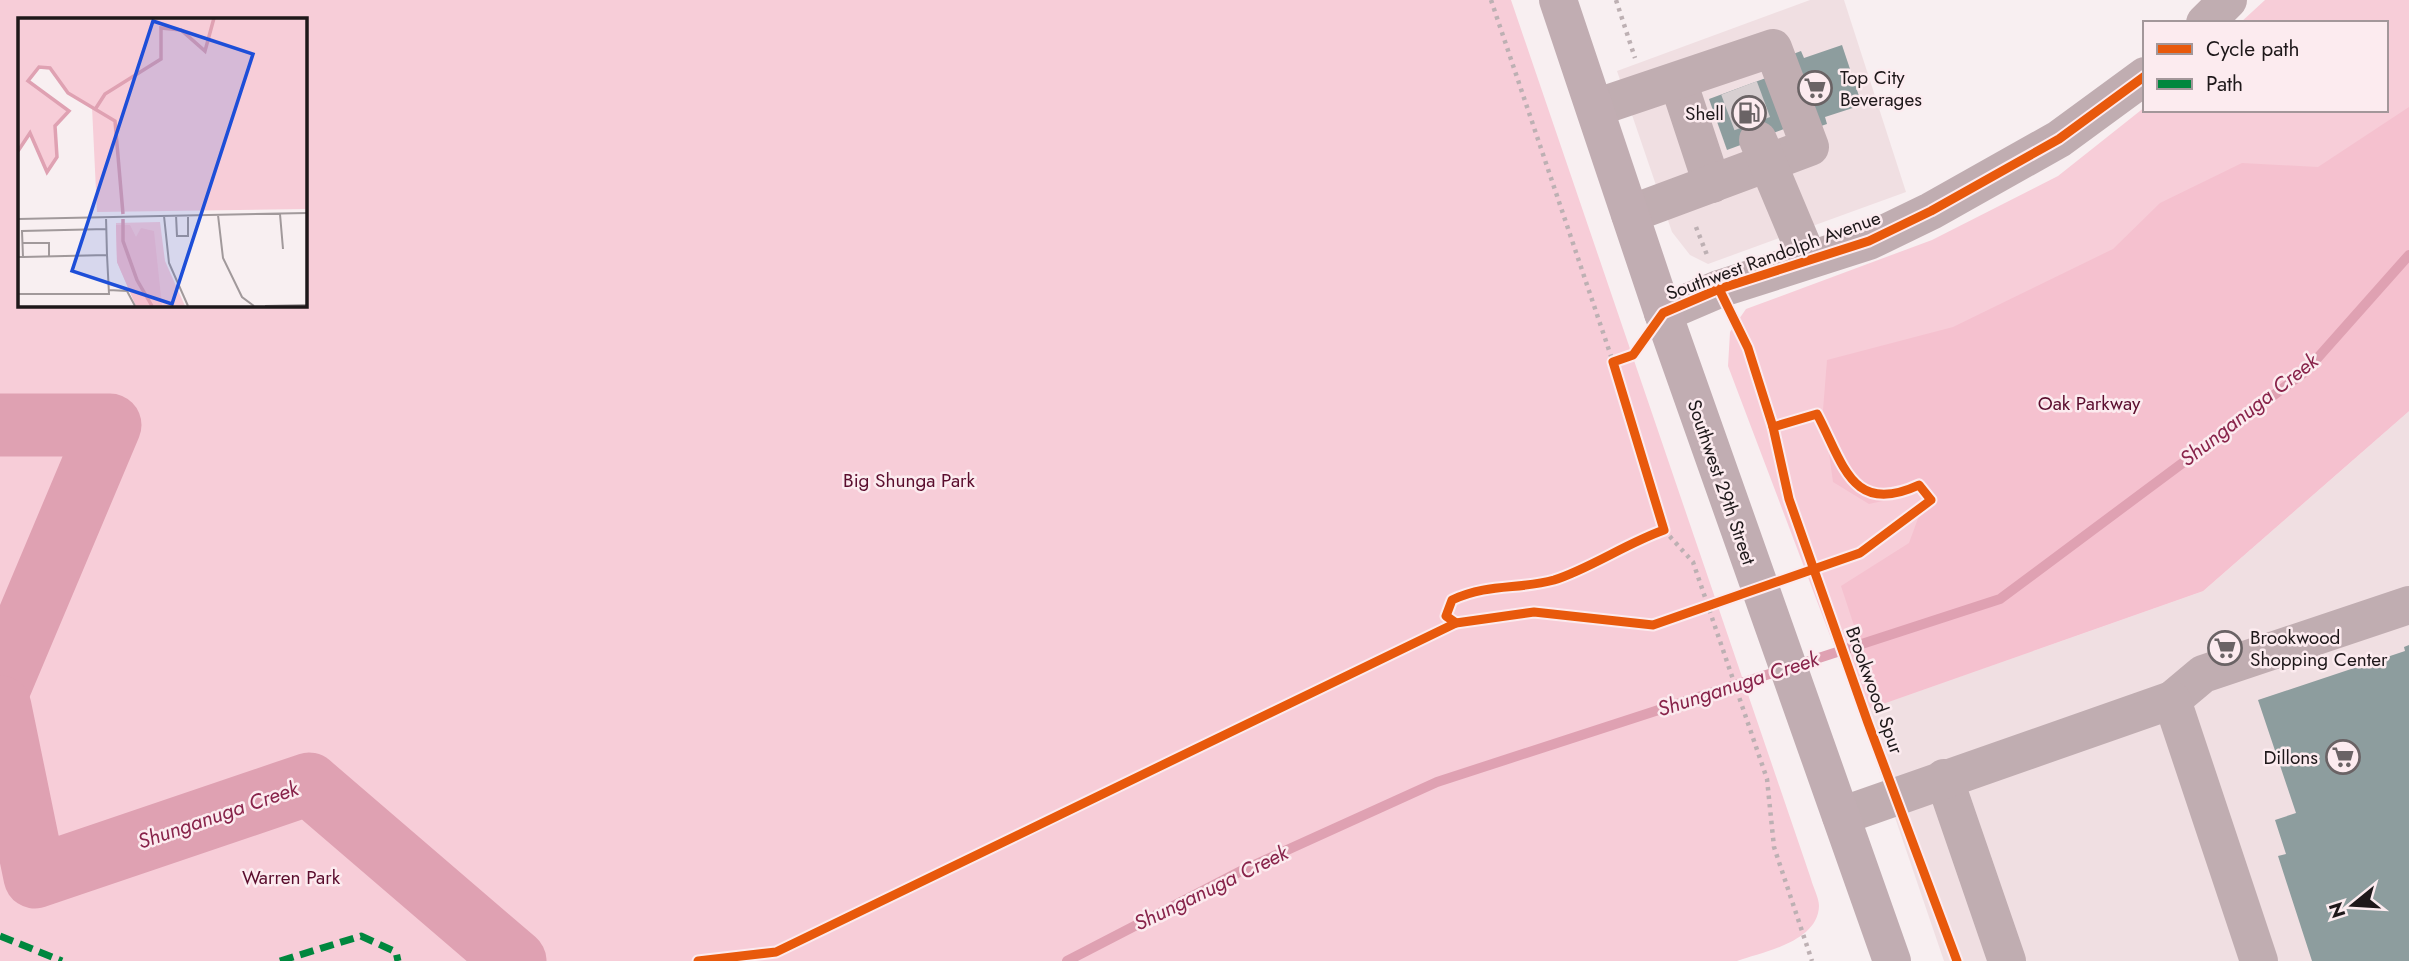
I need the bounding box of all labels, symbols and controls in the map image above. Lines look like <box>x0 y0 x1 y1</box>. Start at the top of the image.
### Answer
inset map <box>18 18 306 306</box>
legend <box>2143 21 2388 112</box>
text: Cycle path <box>2206 34 2299 64</box>
place label: Top City Beverages <box>1840 64 1922 113</box>
supermarket icon: Top City Beverages <box>1796 69 1834 107</box>
text: Path <box>2206 69 2243 99</box>
fuel station icon: Shell <box>1730 94 1768 132</box>
place label: Shell <box>1685 100 1724 127</box>
street label: Southwest Randolph Avenue <box>1662 204 1884 307</box>
water label: Shunganuga Creek <box>2174 346 2325 474</box>
park label: Oak Parkway <box>2038 390 2141 417</box>
street label: Southwest 29th Street <box>1681 396 1763 569</box>
park label: Big Shunga Park <box>843 467 976 494</box>
street label: Brookwood Spur <box>1839 623 1910 758</box>
place label: Brookwood Shopping Center <box>2250 624 2388 673</box>
supermarket icon: Brookwood Shopping Center <box>2206 629 2244 667</box>
water label: Shunganuga Creek <box>1653 643 1824 724</box>
supermarket icon: Dillons <box>2324 738 2362 776</box>
place label: Dillons <box>2263 744 2318 771</box>
water label: Shunganuga Creek <box>134 773 303 857</box>
water label: Shunganuga Creek <box>1129 837 1294 938</box>
park label: Warren Park <box>242 864 341 891</box>
north arrow <box>2318 870 2388 940</box>
text: N <box>2322 899 2352 921</box>

